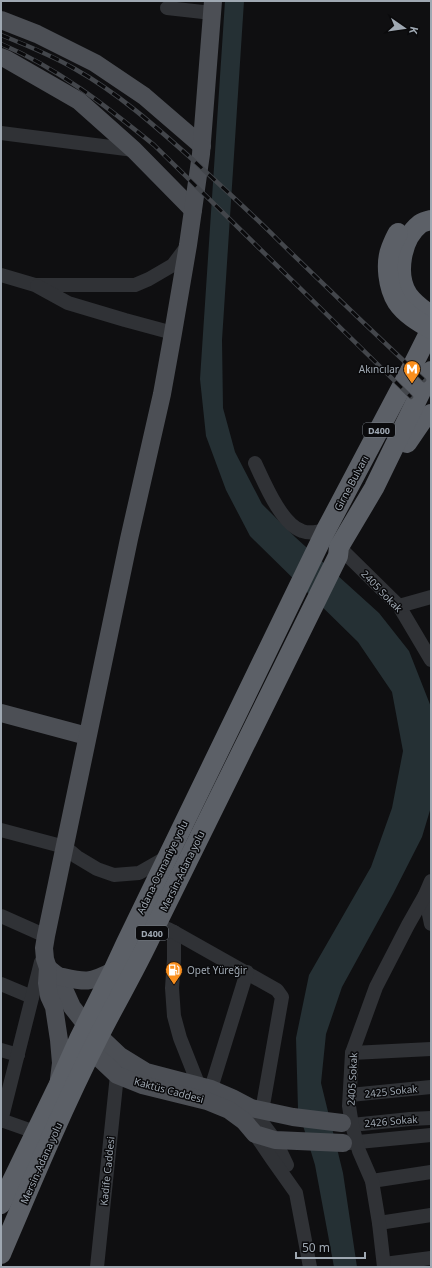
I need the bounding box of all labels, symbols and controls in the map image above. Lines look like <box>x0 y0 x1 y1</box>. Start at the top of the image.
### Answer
north arrow <box>384 8 424 48</box>
text: K <box>406 25 422 36</box>
metro station icon: Akıncılar <box>402 359 422 384</box>
place label: Akıncılar <box>359 362 399 376</box>
road number: D400 <box>363 423 395 437</box>
street label: Girne Bulvarı <box>330 453 372 513</box>
street label: 2405 Sokak <box>358 567 406 616</box>
street label: Adana-Osmaniye yolu <box>133 818 191 916</box>
street label: Mersin-Adana yolu <box>156 828 208 914</box>
road number: D400 <box>136 926 168 940</box>
fuel station icon: Opet Yüreğir <box>164 960 184 985</box>
place label: Opet Yüreğir <box>187 963 247 977</box>
street label: 2405 Sokak <box>344 1051 360 1106</box>
street label: Kaktüs Caddesi <box>133 1074 205 1106</box>
street label: 2425 Sokak <box>364 1081 419 1101</box>
street label: 2426 Sokak <box>364 1112 419 1130</box>
street label: Mersin-Adana yolu <box>17 1120 65 1206</box>
street label: Kadife Caddesi <box>96 1136 118 1206</box>
scale bar <box>296 1234 365 1260</box>
text: 50 m <box>302 1239 330 1256</box>

